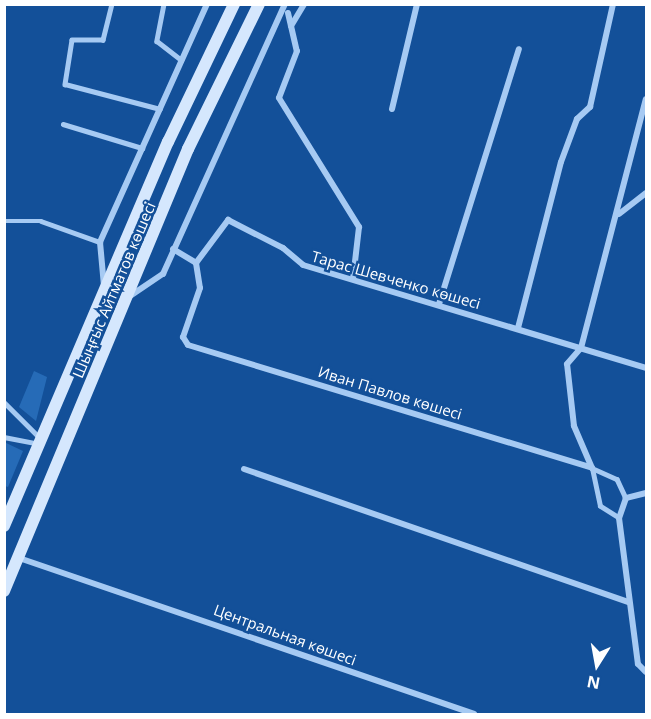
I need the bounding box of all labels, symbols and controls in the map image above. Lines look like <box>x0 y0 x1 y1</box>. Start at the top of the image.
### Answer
street label: Шыңғыс Айтматов көшесі <box>69 199 159 381</box>
street label: Тарас Шевченко көшесі <box>309 247 483 313</box>
street label: Иван Павлов көшесі <box>316 363 464 423</box>
street label: Центральная көшесі <box>211 601 359 669</box>
north arrow <box>567 635 627 695</box>
text: N <box>585 671 602 695</box>

